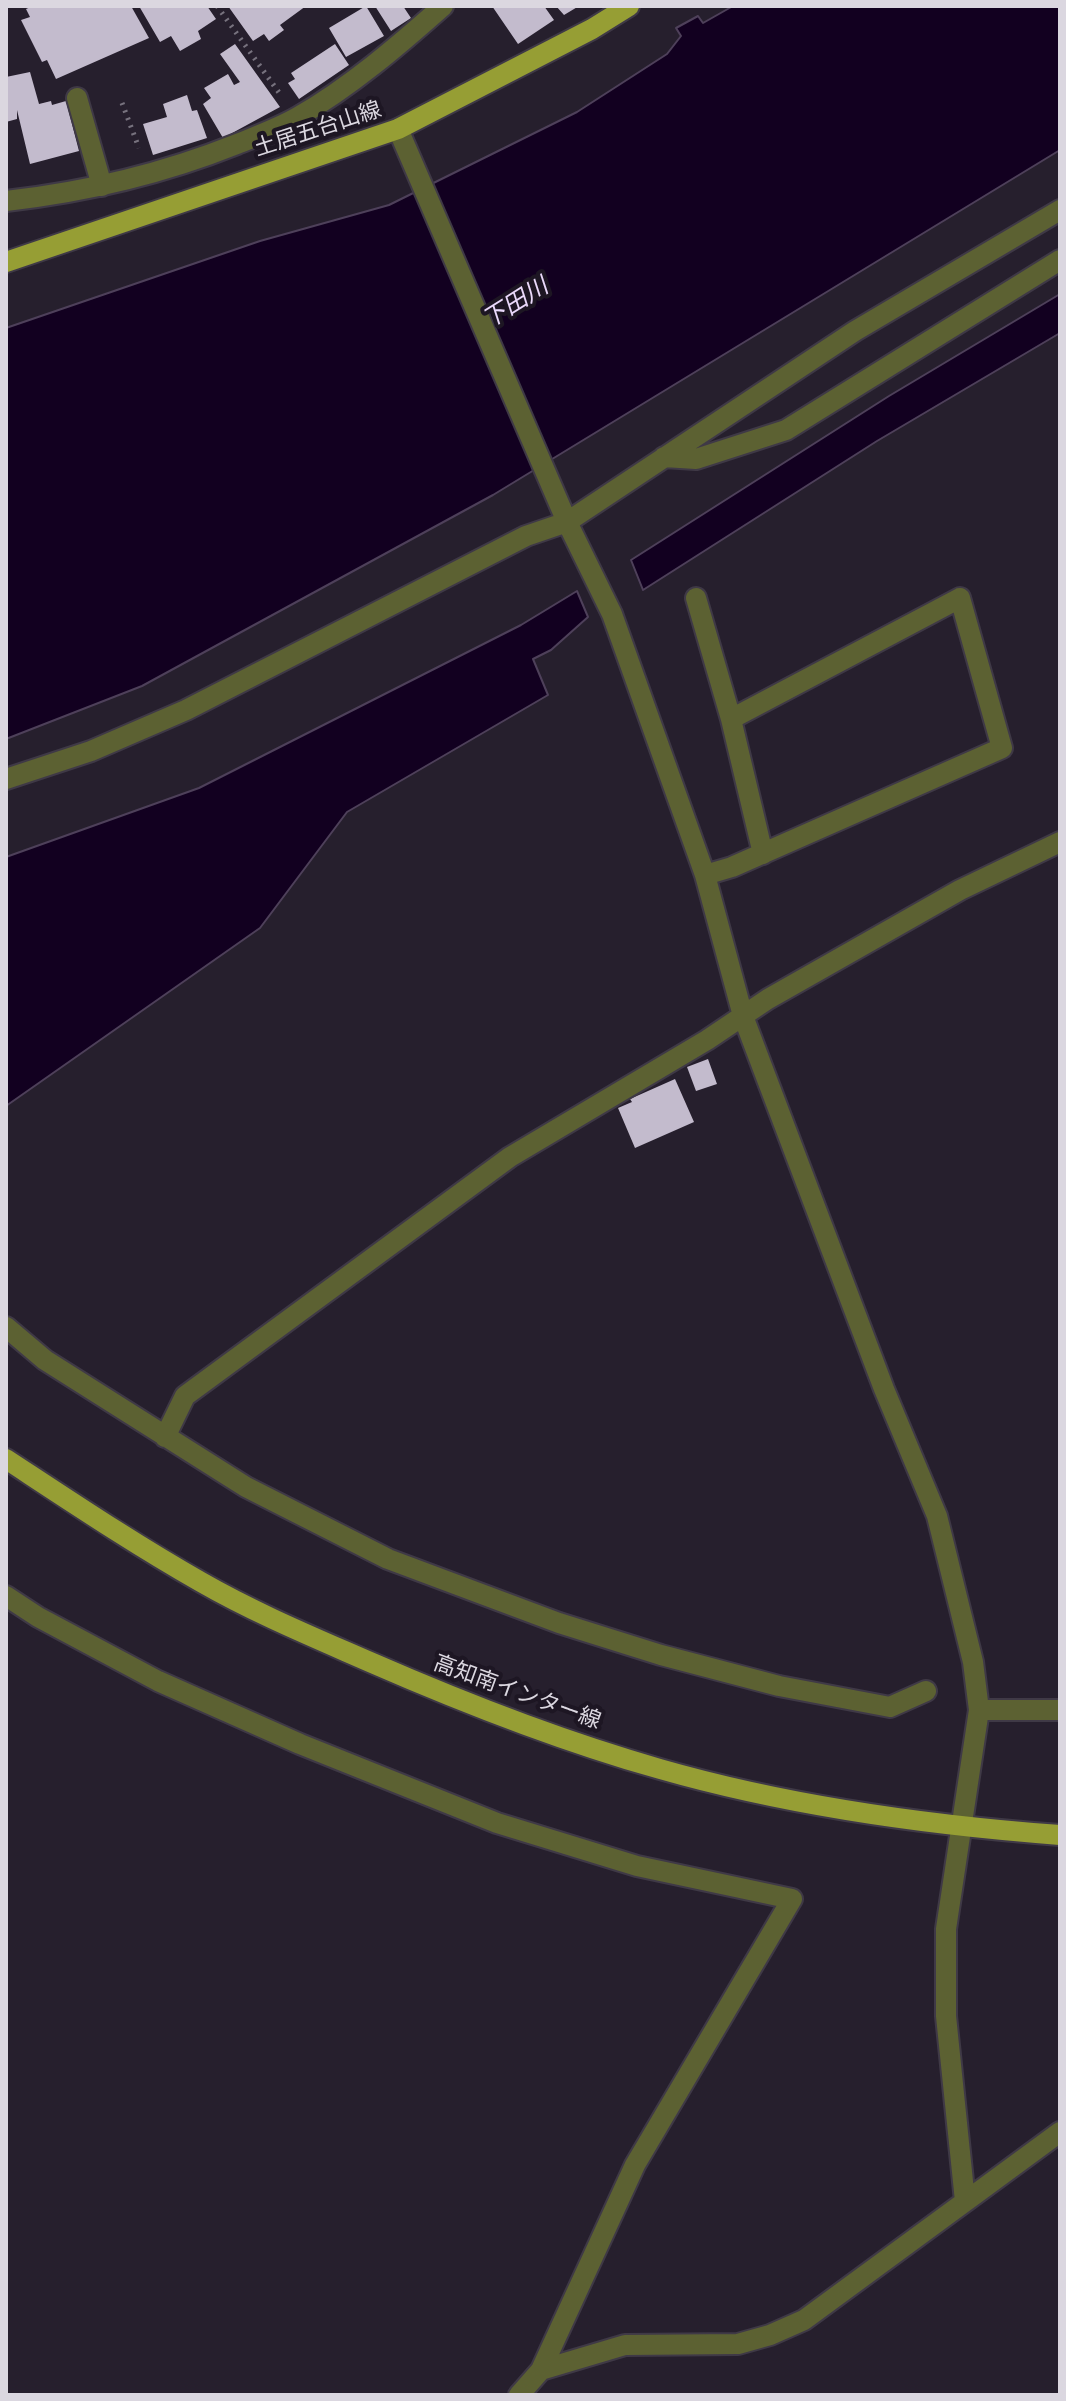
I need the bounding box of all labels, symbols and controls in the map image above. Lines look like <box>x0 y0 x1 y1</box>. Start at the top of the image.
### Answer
street label: 土居五台山線 <box>251 97 385 163</box>
water label: 下田川 <box>478 273 554 335</box>
street label: 高知南インター線 <box>430 1650 604 1736</box>

